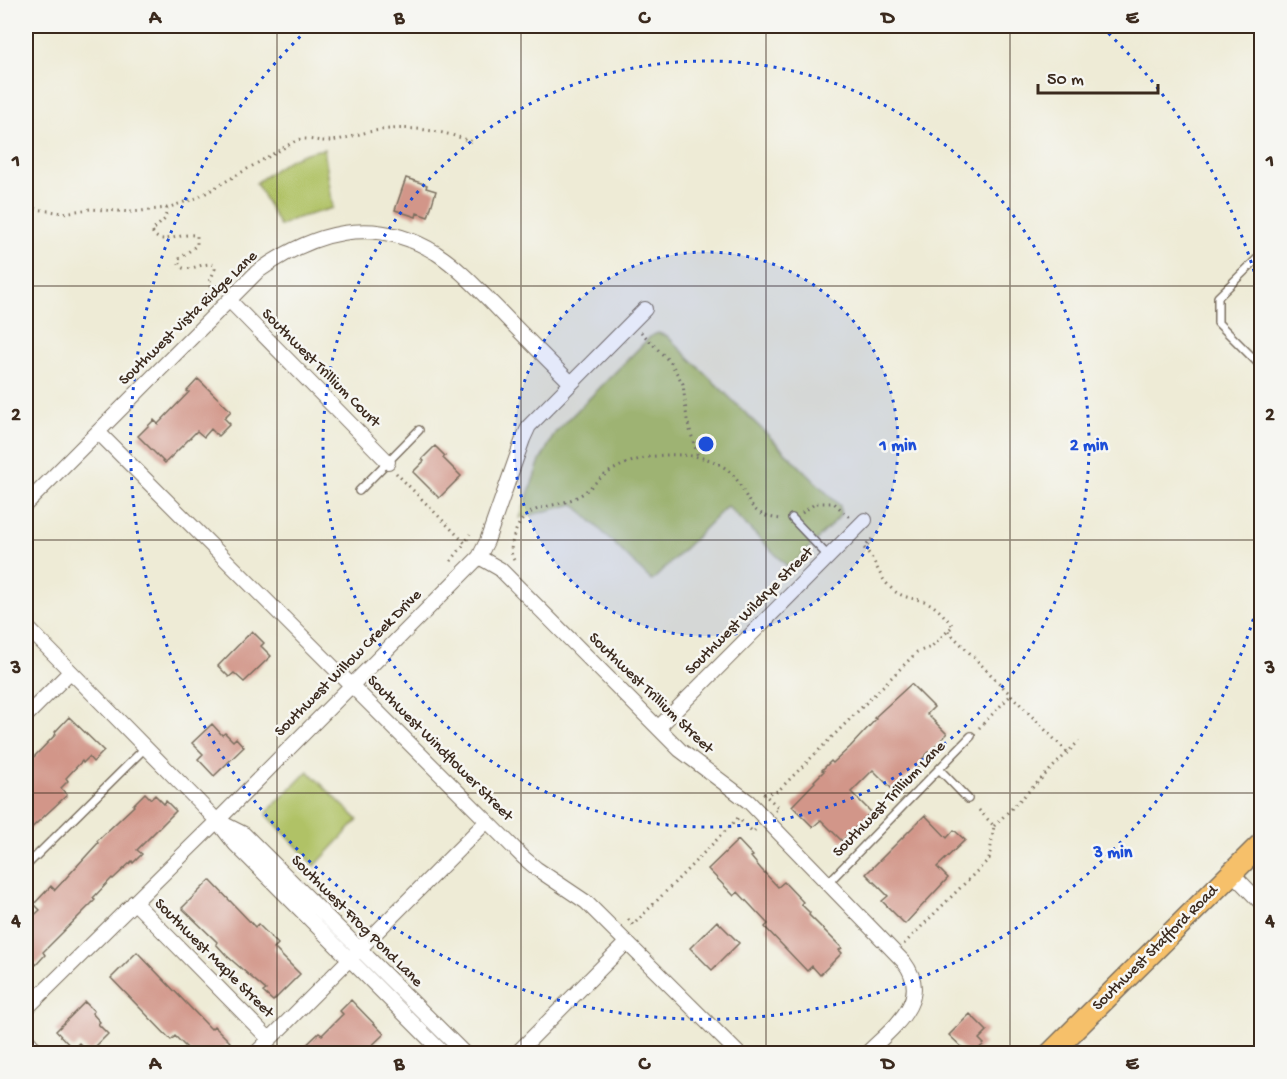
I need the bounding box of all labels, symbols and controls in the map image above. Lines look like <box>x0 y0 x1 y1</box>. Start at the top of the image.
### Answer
text: A <box>148 8 163 31</box>
text: B <box>393 8 405 31</box>
text: C <box>638 8 652 31</box>
text: D <box>879 8 895 31</box>
text: E <box>1126 8 1140 31</box>
scale bar <box>1038 57 1158 95</box>
text: 50 m <box>1047 70 1084 91</box>
text: 1 <box>11 151 20 174</box>
text: 1 <box>1265 151 1274 174</box>
street label: Southwest Vista Ridge Lane <box>116 247 263 390</box>
street label: Southwest Trillium Court <box>257 306 384 433</box>
text: 2 <box>11 405 21 428</box>
text: 2 <box>1265 405 1275 428</box>
centre of rings <box>696 434 716 454</box>
text: 1 min <box>879 436 917 457</box>
text: 2 min <box>1070 436 1109 457</box>
street label: Southwest Wildrye Street <box>682 543 819 680</box>
street label: Southwest Willow Creek Drive <box>271 586 427 742</box>
street label: Southwest Trillium Street <box>584 629 717 760</box>
text: 3 <box>10 658 21 681</box>
text: 3 <box>1264 658 1275 681</box>
street label: Southwest Windflower Street <box>362 672 517 827</box>
street label: Southwest Trillium Lane <box>830 737 951 862</box>
text: 3 min <box>1093 843 1133 864</box>
street label: Southwest Frog Pond Lane <box>286 852 426 992</box>
street label: Southwest Stafford Road <box>1089 881 1224 1016</box>
street label: Southwest Maple Street <box>149 895 278 1024</box>
text: 4 <box>10 911 21 934</box>
text: 4 <box>1264 911 1275 934</box>
text: A <box>148 1054 163 1077</box>
text: B <box>393 1054 405 1077</box>
text: C <box>638 1054 652 1077</box>
text: D <box>879 1054 895 1077</box>
text: E <box>1126 1054 1140 1077</box>

